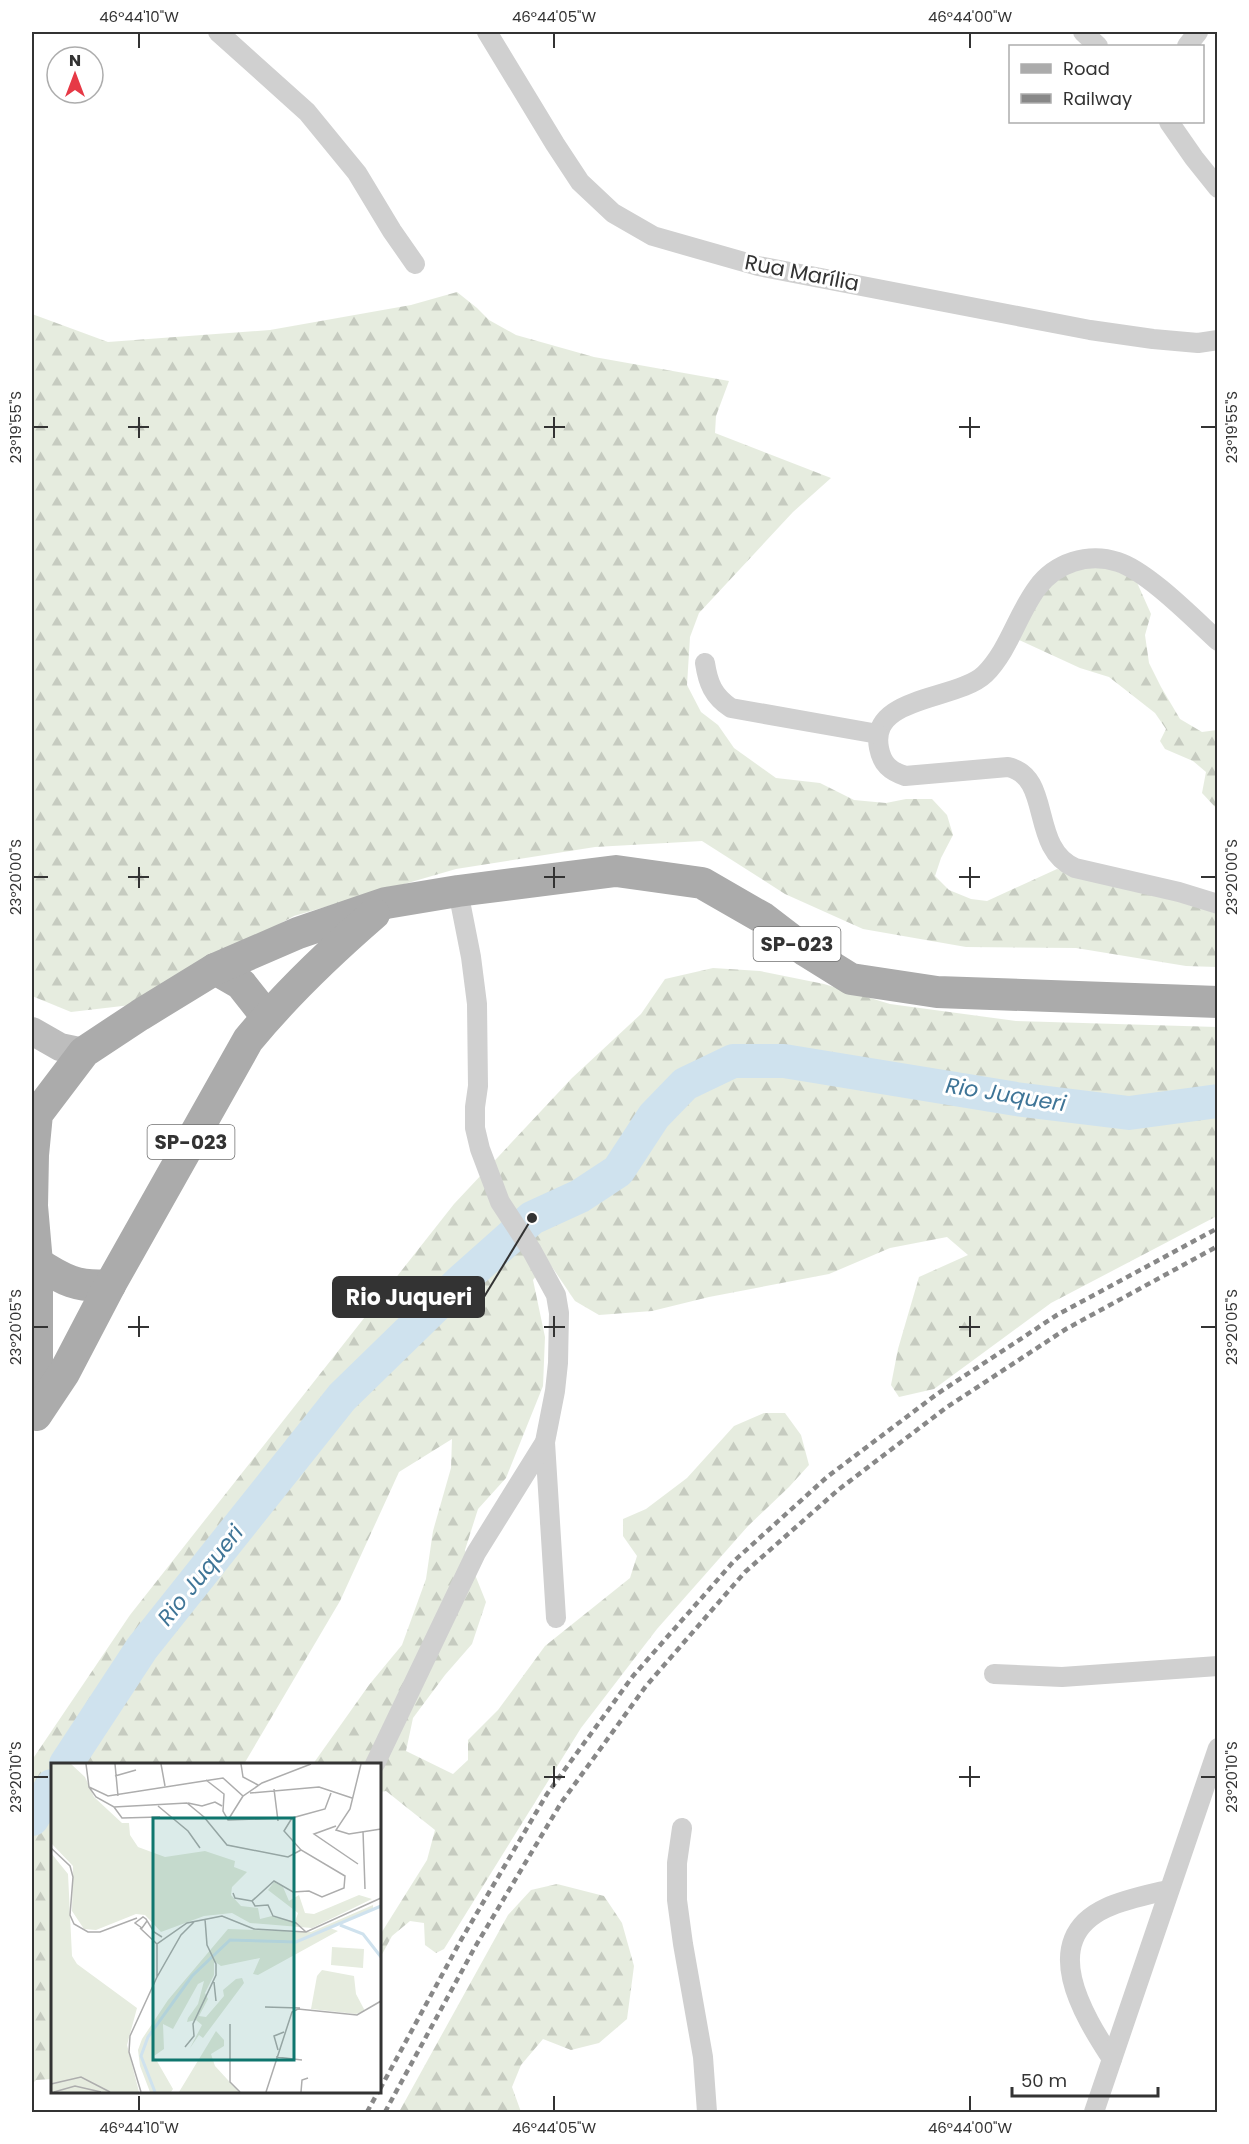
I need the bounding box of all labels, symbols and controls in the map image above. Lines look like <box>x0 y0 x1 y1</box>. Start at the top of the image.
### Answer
text: 46°44'10"W <box>99 6 179 27</box>
text: 46°44'05"W <box>512 6 596 27</box>
text: 46°44'00"W <box>928 6 1012 27</box>
north arrow <box>45 45 105 105</box>
legend <box>1009 45 1204 123</box>
text: N <box>69 49 81 72</box>
text: Road <box>1063 56 1110 81</box>
text: Railway <box>1063 86 1132 111</box>
street label: Rua Marília <box>742 247 862 298</box>
text: 23°19'55"S <box>5 391 26 463</box>
text: 23°19'55"S <box>1221 391 1242 463</box>
text: 23°20'00"S <box>5 839 26 915</box>
text: 23°20'00"S <box>1221 839 1242 915</box>
road number: SP-023 <box>754 927 840 961</box>
water label: Rio Juqueri <box>944 1070 1069 1119</box>
road number: SP-023 <box>148 1125 234 1159</box>
callout: Rio Juqueri <box>333 1277 484 1317</box>
text: Rio Juqueri <box>346 1282 472 1313</box>
text: 23°20'05"S <box>5 1289 26 1365</box>
text: 23°20'05"S <box>1221 1289 1242 1365</box>
water label: Rio Juqueri <box>150 1518 251 1632</box>
text: 23°20'10"S <box>5 1741 26 1813</box>
text: 23°20'10"S <box>1221 1741 1242 1813</box>
inset map <box>51 1763 381 2093</box>
scale bar <box>1012 2060 1158 2098</box>
text: 50 m <box>1021 2068 1067 2093</box>
text: 46°44'10"W <box>99 2117 179 2138</box>
text: 46°44'05"W <box>512 2117 596 2138</box>
text: 46°44'00"W <box>928 2117 1012 2138</box>

